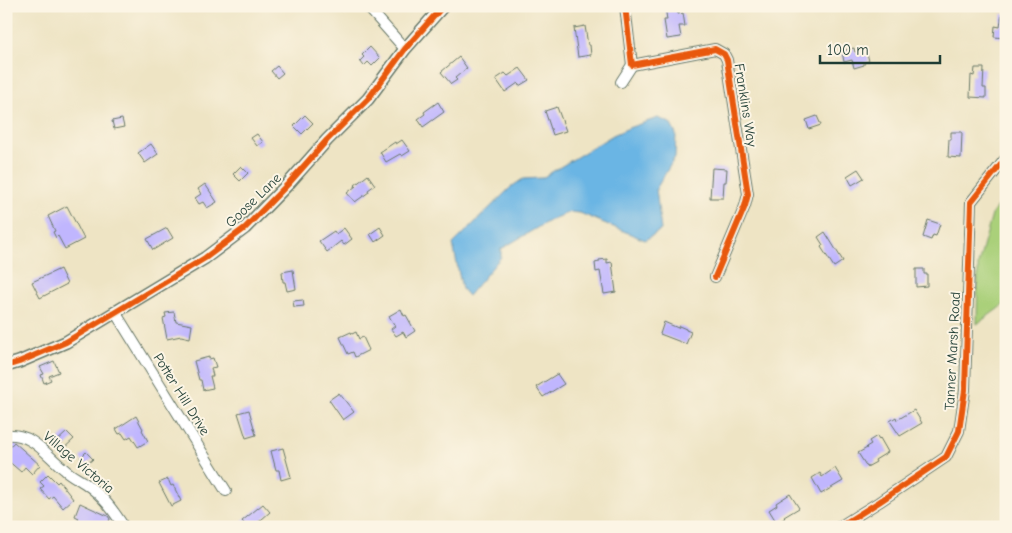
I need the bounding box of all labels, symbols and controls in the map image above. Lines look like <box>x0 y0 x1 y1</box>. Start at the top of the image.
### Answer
scale bar <box>820 32 940 64</box>
text: 100 m <box>827 41 869 59</box>
street label: Franklins Way <box>731 62 761 149</box>
street label: Goose Lane <box>222 170 285 231</box>
street label: Tanner Marsh Road <box>941 291 964 411</box>
street label: Potter Hill Drive <box>150 350 214 438</box>
street label: Village Victoria <box>40 428 118 497</box>

